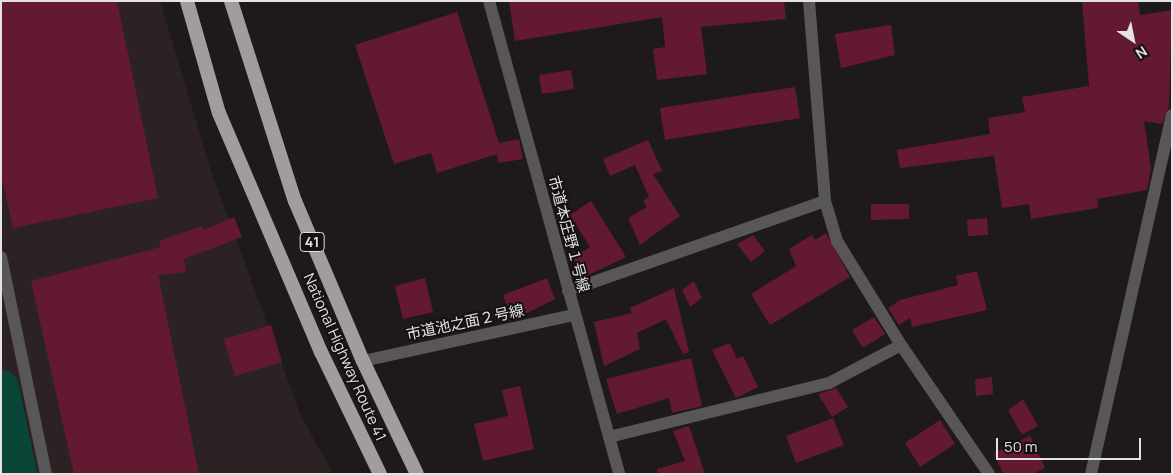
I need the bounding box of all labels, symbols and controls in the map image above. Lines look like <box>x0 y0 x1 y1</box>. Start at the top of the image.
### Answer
north arrow <box>1108 15 1158 65</box>
text: N <box>1132 42 1151 64</box>
street label: 市道本庄野１号線 <box>545 174 593 294</box>
road number: 41 <box>300 230 324 253</box>
street label: National Highway Route 41 <box>300 270 390 444</box>
street label: 市道池之面２号線 <box>404 301 526 343</box>
scale bar <box>998 428 1143 460</box>
text: 50 m <box>1004 436 1038 457</box>

